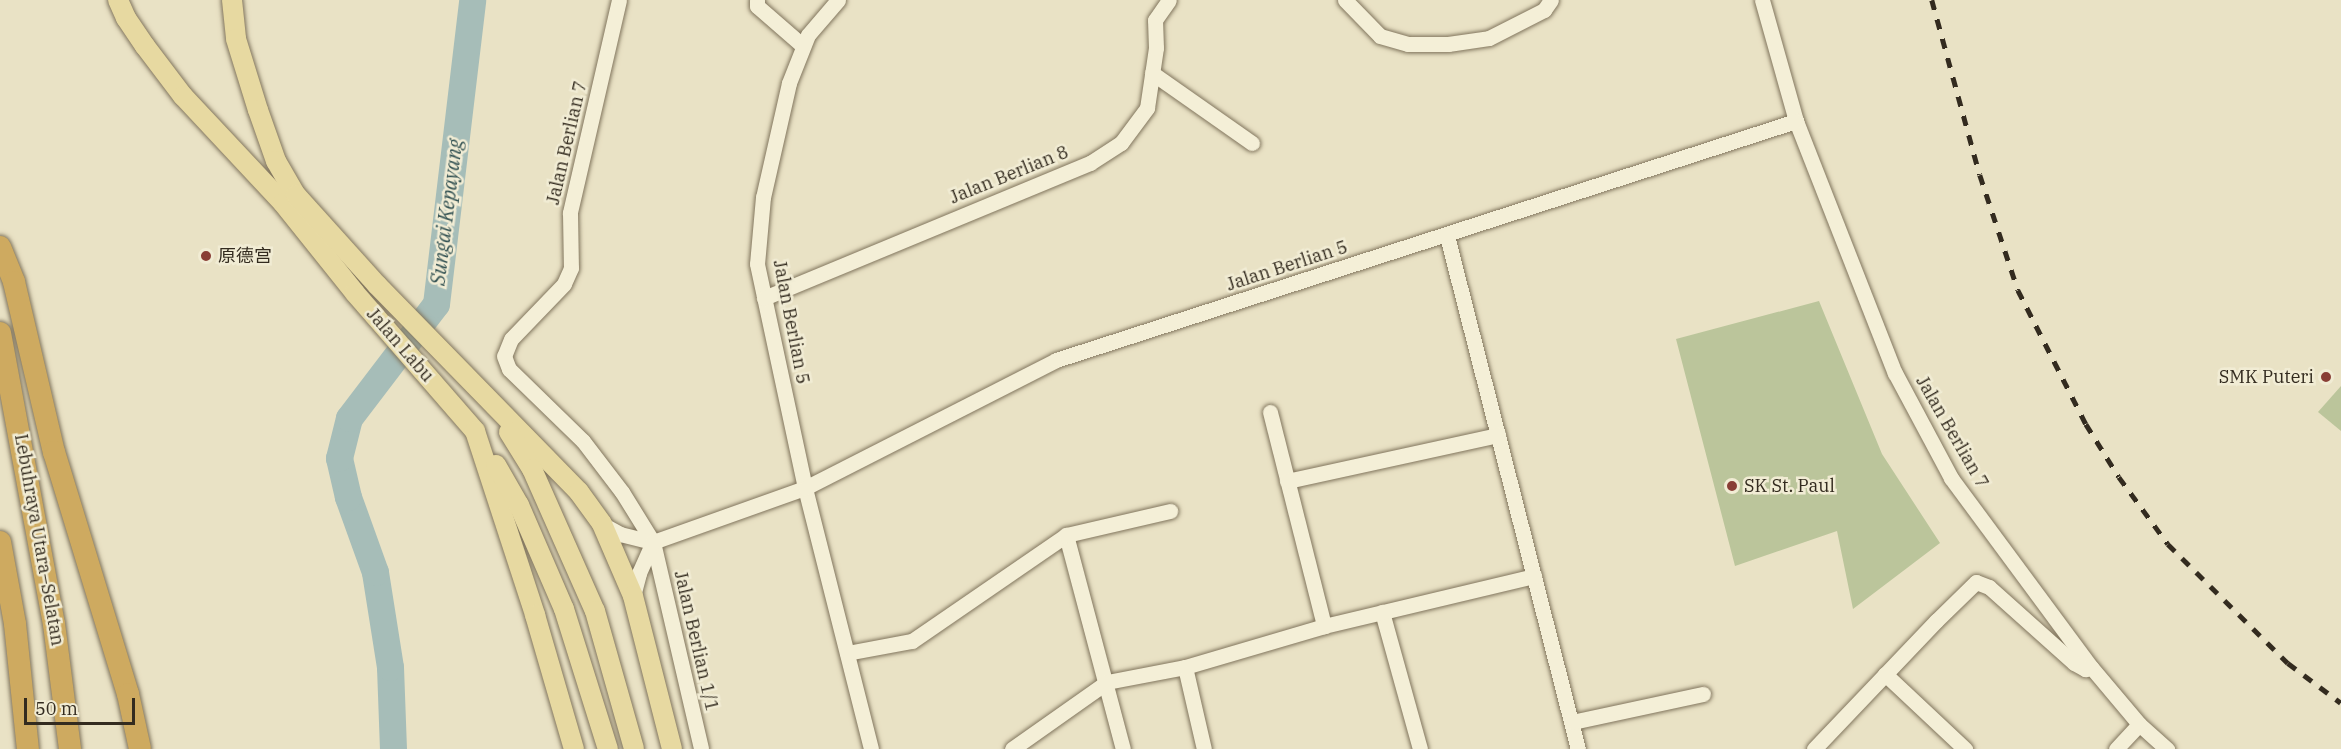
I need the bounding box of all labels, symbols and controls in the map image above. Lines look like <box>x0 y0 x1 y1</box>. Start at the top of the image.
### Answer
street label: Jalan Berlian 7 <box>542 79 592 207</box>
water label: Sungai Kepayang <box>425 137 467 287</box>
street label: Jalan Berlian 8 <box>947 141 1071 209</box>
street label: Jalan Berlian 5 <box>1224 236 1350 296</box>
place label: 原德宫 <box>218 245 272 267</box>
marker: 原德宫 <box>199 249 213 263</box>
street label: Jalan Berlian 5 <box>768 258 814 386</box>
street label: Jalan Labu <box>362 304 438 386</box>
place label: SMK Puteri <box>2219 366 2314 388</box>
marker: SMK Puteri <box>2319 370 2333 384</box>
street label: Jalan Berlian 7 <box>1911 372 1993 492</box>
street label: Lebuhraya Utara–Selatan <box>10 432 68 648</box>
place label: SK St. Paul <box>1744 475 1835 497</box>
marker: SK St. Paul <box>1725 479 1739 493</box>
street label: Jalan Berlian 1/1 <box>669 569 723 713</box>
scale bar <box>27 686 138 724</box>
text: 50 m <box>35 697 78 720</box>

